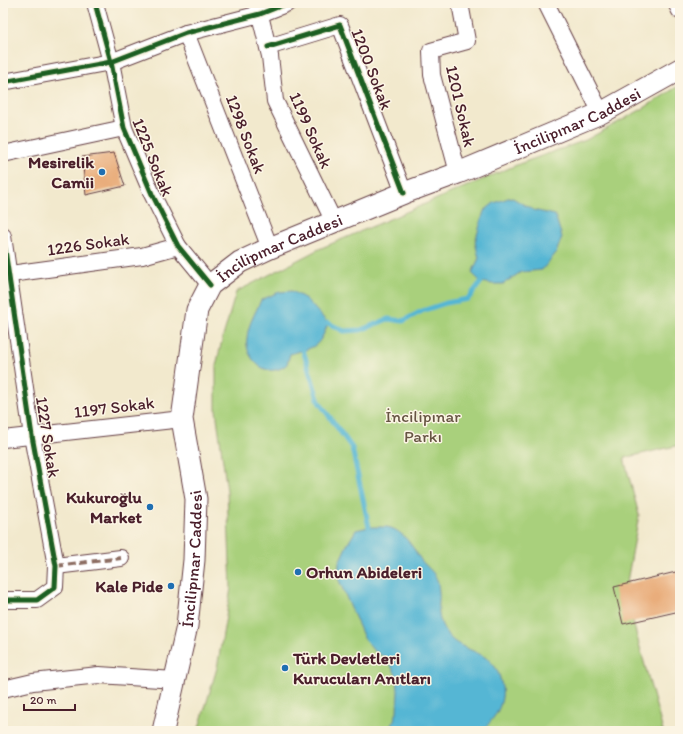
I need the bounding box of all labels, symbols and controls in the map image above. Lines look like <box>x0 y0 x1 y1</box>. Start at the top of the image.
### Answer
street label: 1200 Sokak <box>347 25 397 113</box>
street label: 1201 Sokak <box>442 63 480 149</box>
street label: İncilipınar Caddesi <box>511 83 644 158</box>
street label: 1199 Sokak <box>285 89 337 172</box>
street label: 1298 Sokak <box>222 92 270 177</box>
street label: 1225 Sokak <box>128 115 178 199</box>
place label: Mesirelik Camii <box>28 152 94 192</box>
marker: Mesirelik Camii <box>97 167 107 177</box>
street label: İncilipınar Caddesi <box>212 209 345 286</box>
street label: 1226 Sokak <box>46 228 131 260</box>
street label: 1197 Sokak <box>73 392 156 422</box>
street label: 1227 Sokak <box>32 395 64 479</box>
park label: İncilipınar Parkı <box>385 406 461 446</box>
place label: Kukuroğlu Market <box>66 487 143 527</box>
street label: İncilipınar Caddesi <box>177 489 206 628</box>
marker: Kukuroğlu Market <box>145 502 155 512</box>
place label: Orhun Abideleri <box>306 562 422 582</box>
marker: Orhun Abideleri <box>293 567 303 577</box>
place label: Kale Pide <box>95 576 163 596</box>
marker: Kale Pide <box>166 581 176 591</box>
place label: Türk Devletleri Kurucuları Anıtları <box>292 648 431 688</box>
marker: Türk Devletleri Kurucuları Anıtları <box>280 663 290 673</box>
scale bar <box>24 686 75 712</box>
text: 20 m <box>30 693 57 707</box>

